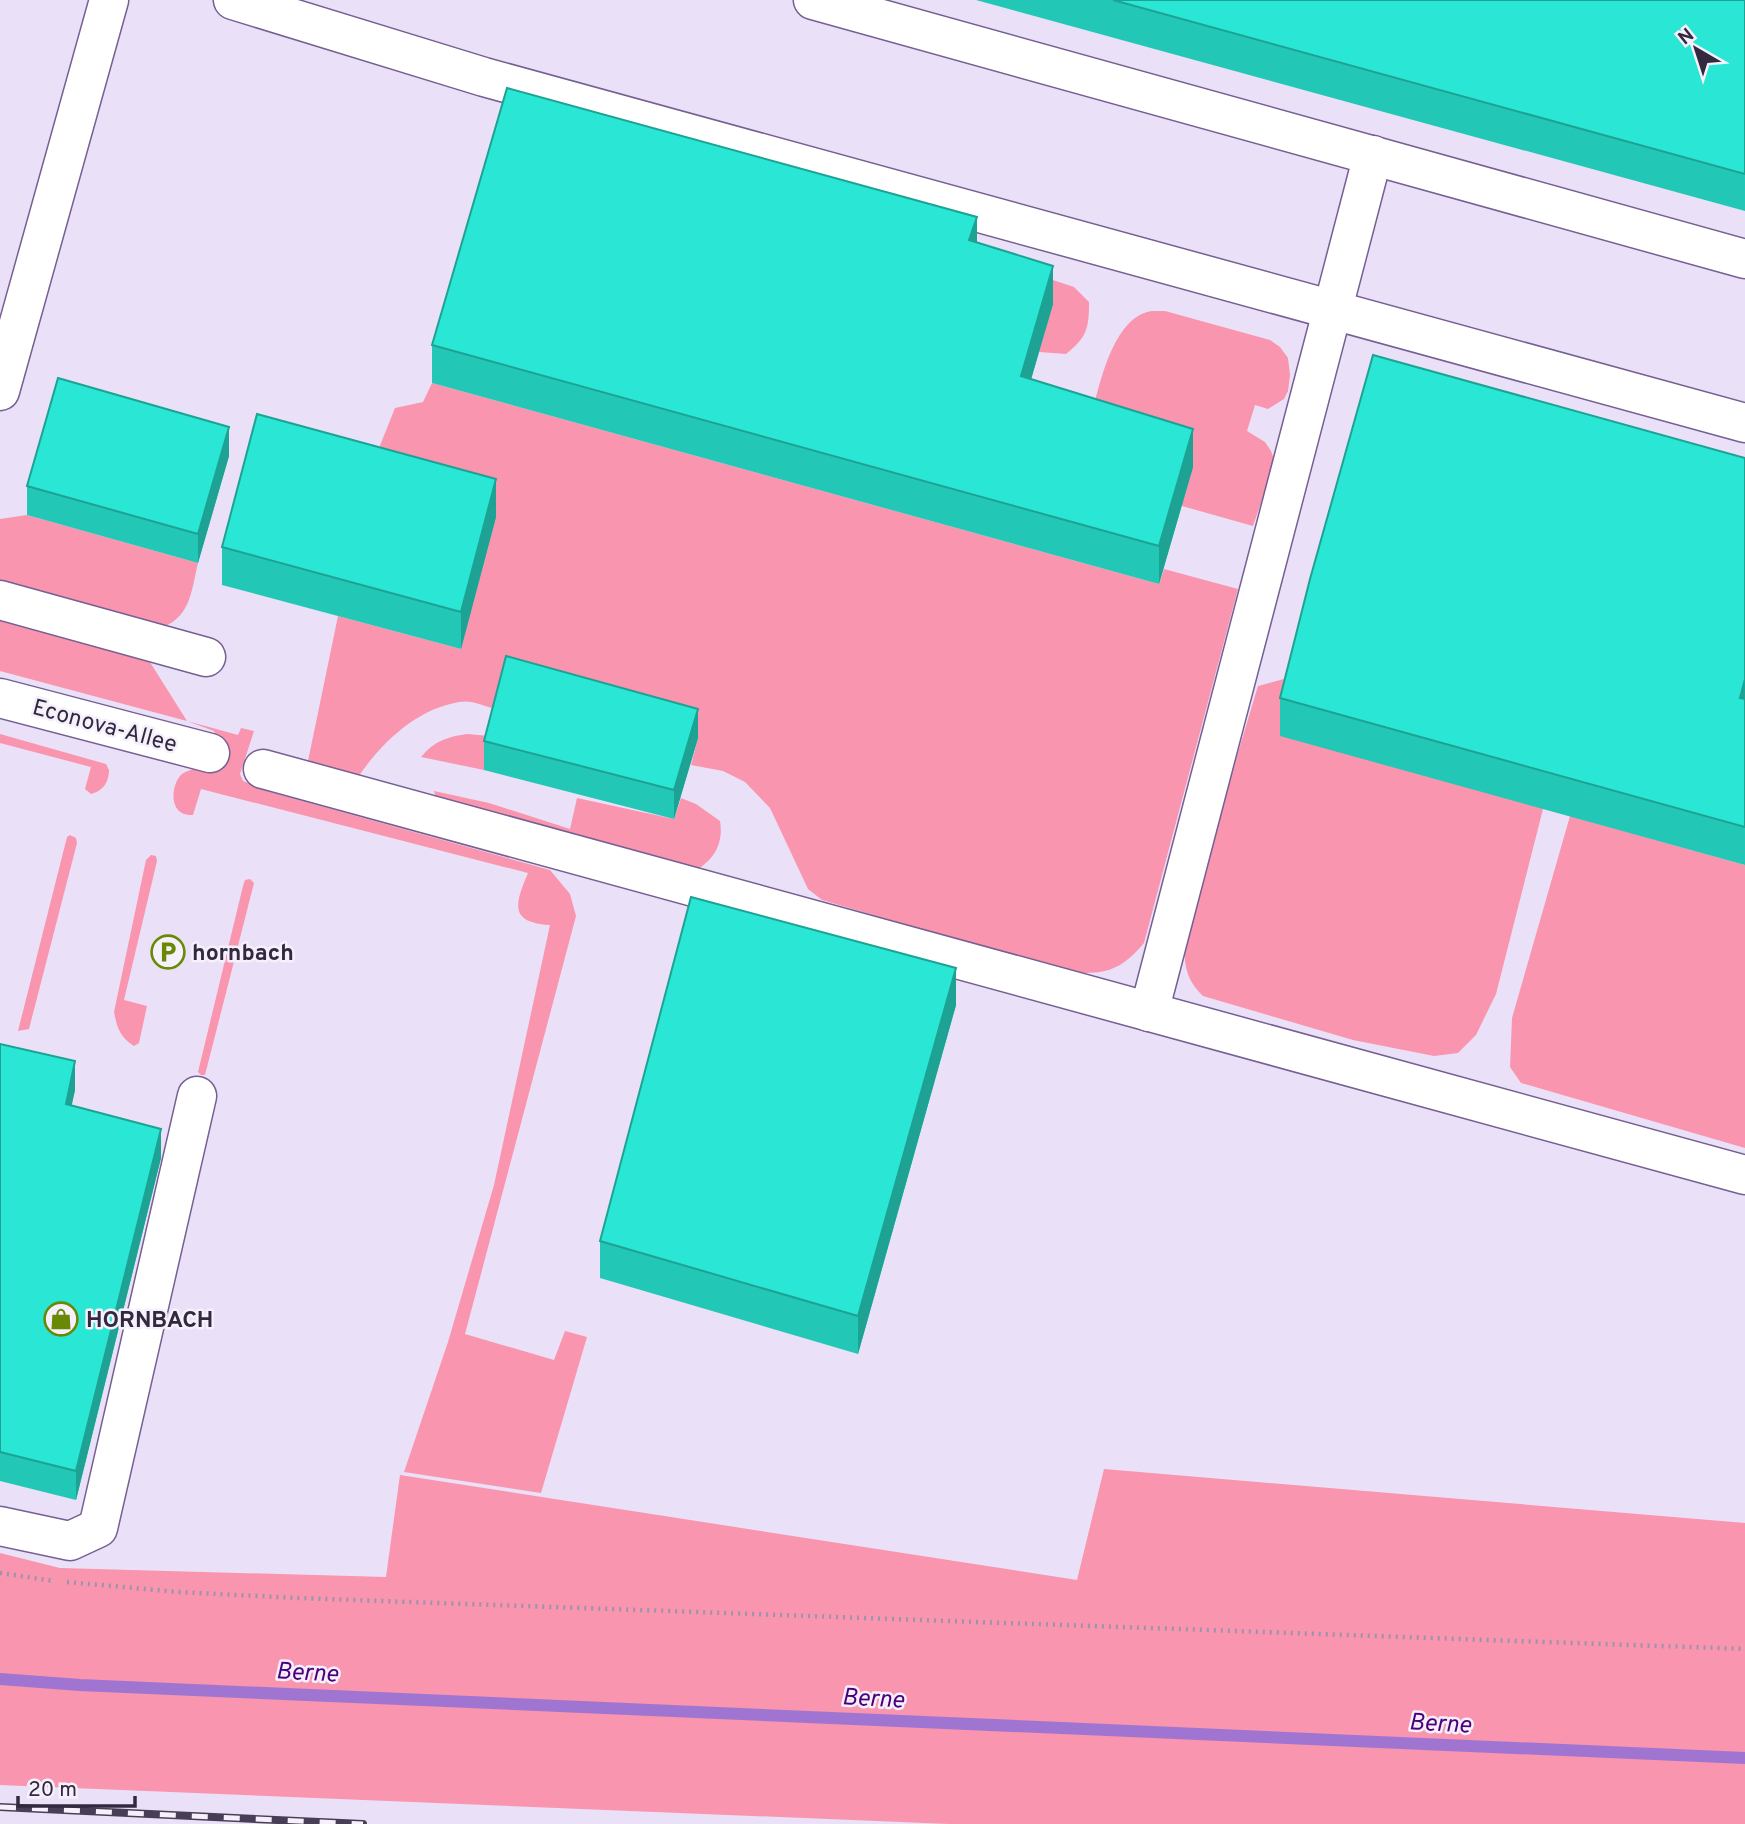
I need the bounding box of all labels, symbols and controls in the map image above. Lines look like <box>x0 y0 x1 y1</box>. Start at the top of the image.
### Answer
north arrow <box>1661 14 1731 84</box>
text: N <box>1674 24 1699 51</box>
street label: Econova-Allee <box>29 694 180 761</box>
parking icon: hornbach <box>149 933 187 971</box>
place label: hornbach <box>192 940 294 969</box>
shop icon: HORNBACH <box>42 1300 80 1338</box>
place label: HORNBACH <box>86 1307 213 1336</box>
water label: Berne <box>275 1657 339 1691</box>
water label: Berne <box>841 1683 905 1717</box>
water label: Berne <box>1408 1708 1472 1742</box>
scale bar <box>18 1764 135 1808</box>
text: 20 m <box>28 1777 77 1804</box>

